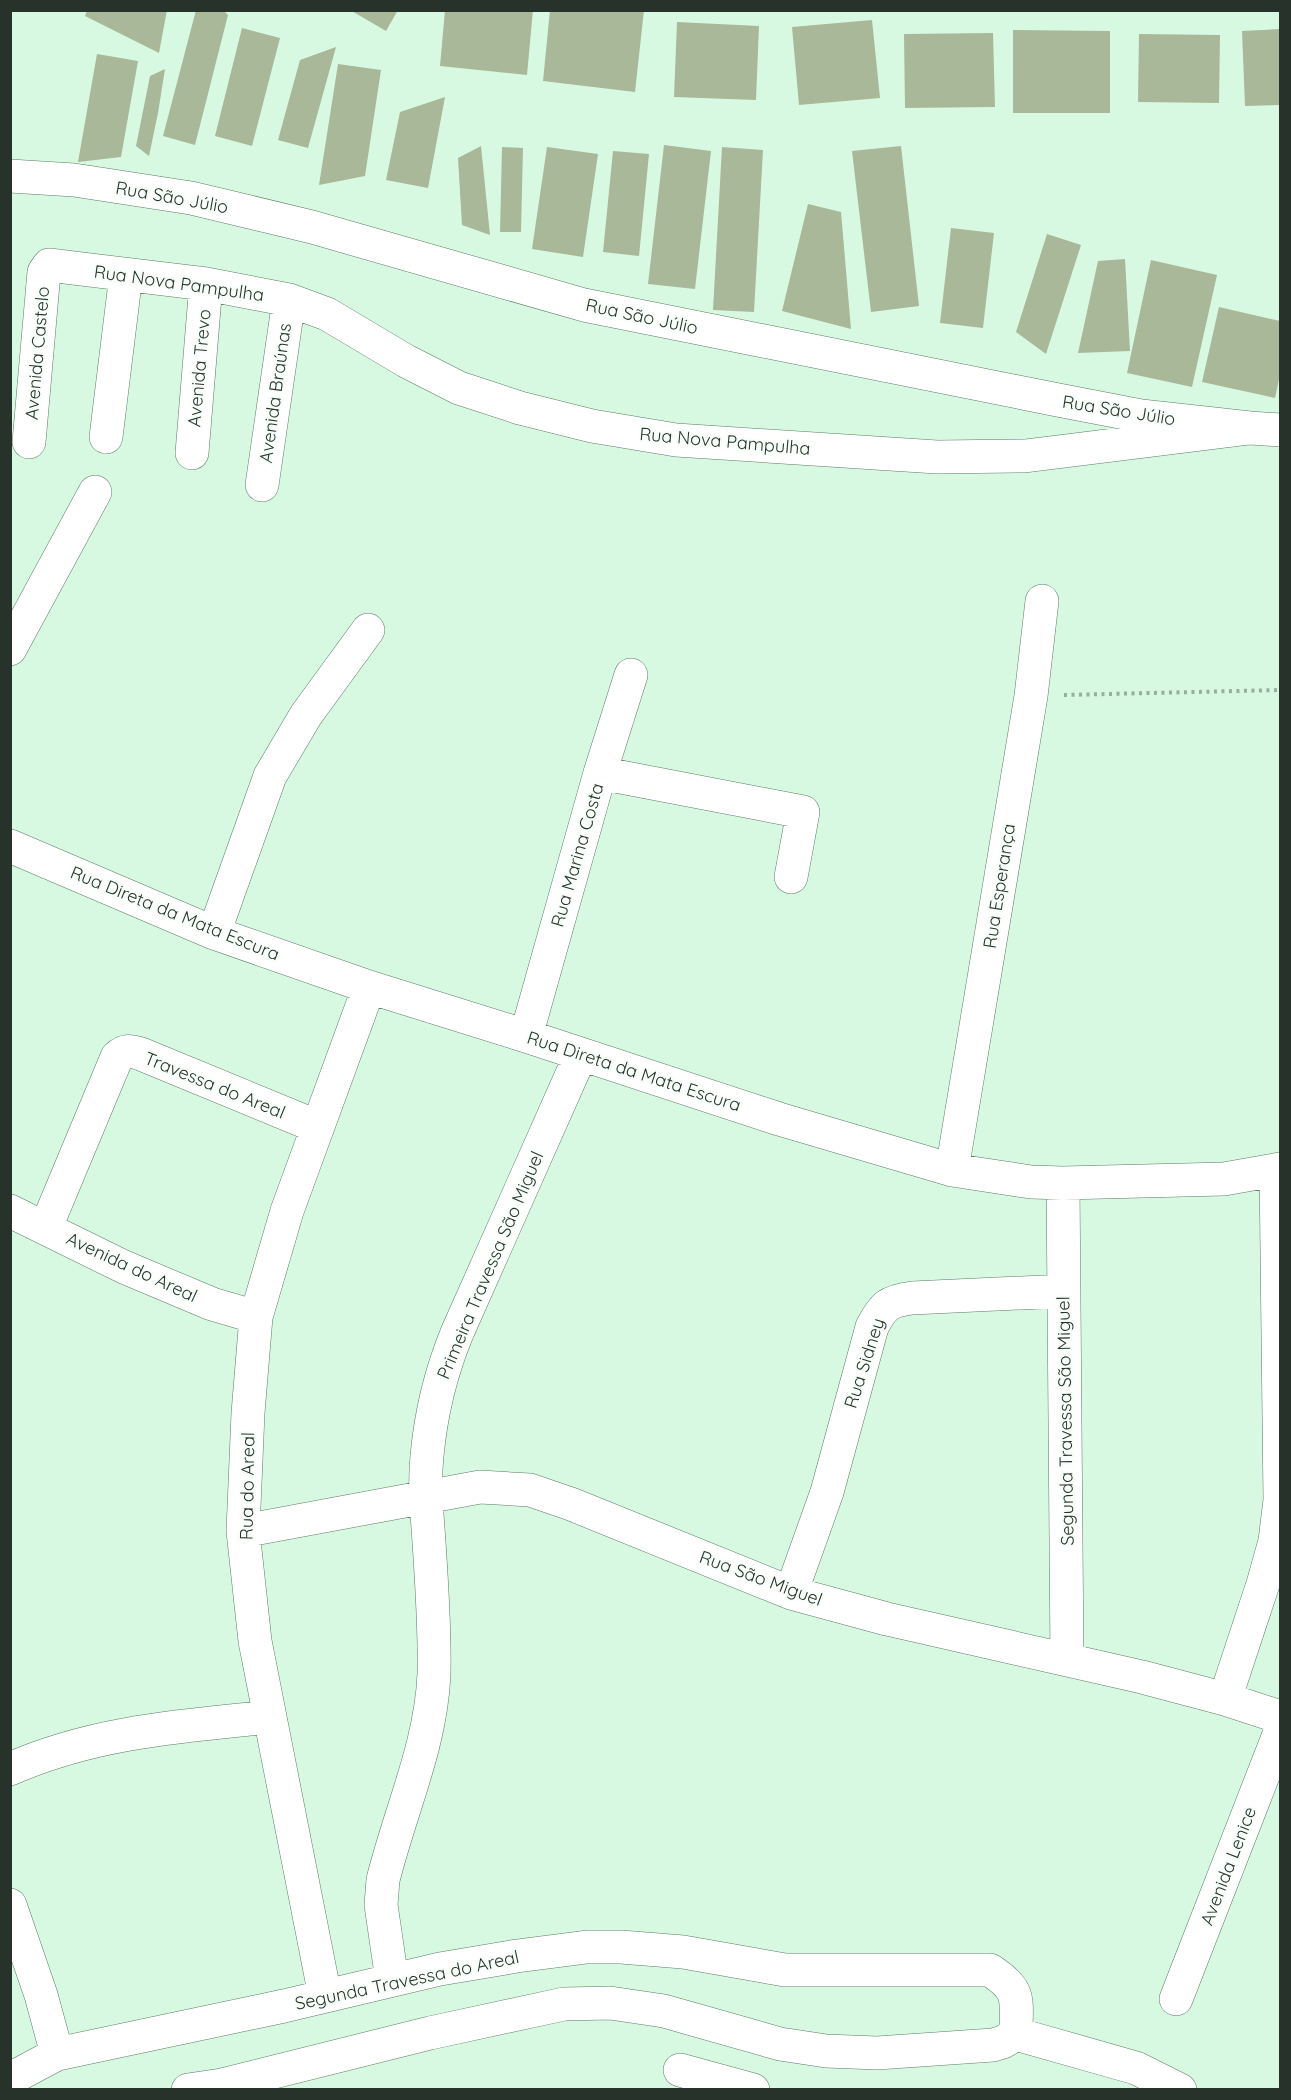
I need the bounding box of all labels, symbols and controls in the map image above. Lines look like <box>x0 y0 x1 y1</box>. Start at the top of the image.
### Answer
street label: Rua São Júlio <box>114 176 230 218</box>
street label: Rua Nova Pampulha <box>92 260 266 306</box>
street label: Avenida Castelo <box>20 285 54 421</box>
street label: Rua São Júlio <box>584 293 700 339</box>
street label: Avenida Trevo <box>182 308 216 428</box>
street label: Avenida Braúnas <box>254 322 296 464</box>
street label: Rua São Júlio <box>1061 390 1177 430</box>
street label: Rua Nova Pampulha <box>639 422 811 460</box>
street label: Rua Marina Costa <box>545 780 609 930</box>
street label: Rua Esperança <box>978 822 1020 950</box>
street label: Rua Direta da Mata Escura <box>67 860 283 966</box>
street label: Rua Direta da Mata Escura <box>524 1026 744 1116</box>
street label: Travessa do Areal <box>141 1046 289 1124</box>
street label: Primeira Travessa São Miguel <box>431 1148 549 1382</box>
street label: Avenida do Areal <box>63 1227 201 1307</box>
street label: Segunda Travessa São Miguel <box>1051 1296 1079 1546</box>
street label: Rua Sidney <box>839 1315 889 1411</box>
street label: Rua do Areal <box>235 1432 259 1540</box>
street label: Rua São Miguel <box>696 1545 826 1611</box>
street label: Avenida Lenice <box>1195 1803 1261 1929</box>
street label: Segunda Travessa do Areal <box>293 1945 521 2015</box>

